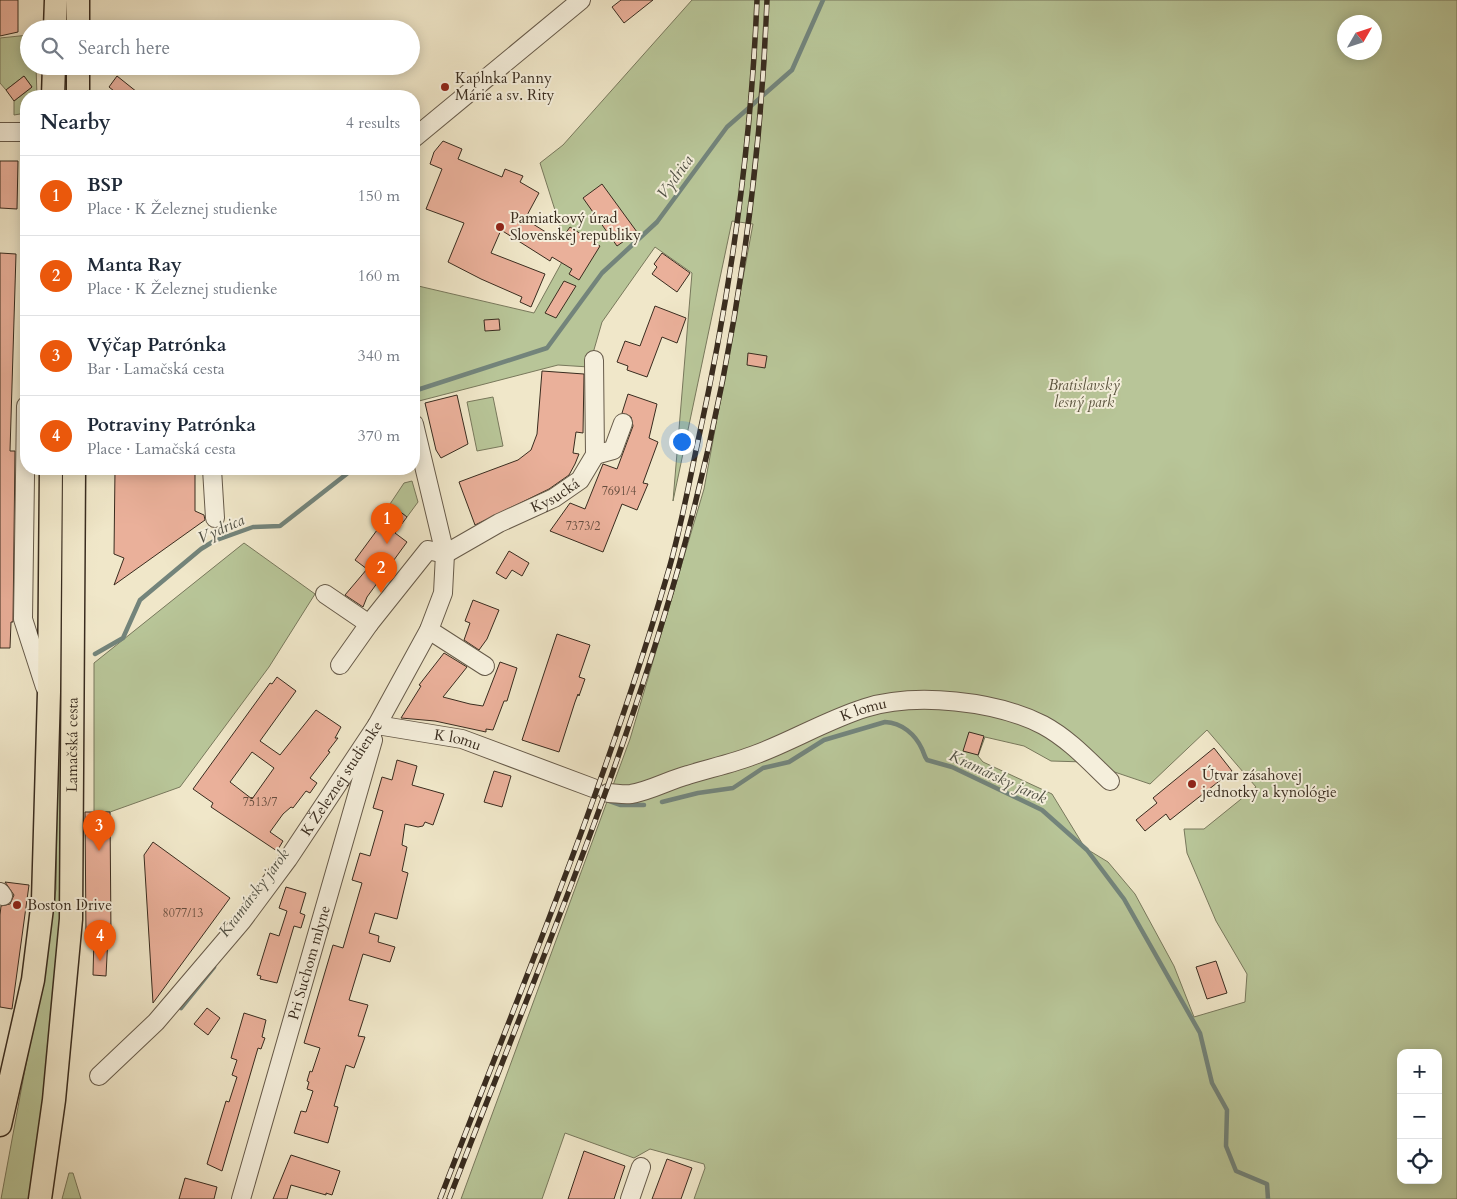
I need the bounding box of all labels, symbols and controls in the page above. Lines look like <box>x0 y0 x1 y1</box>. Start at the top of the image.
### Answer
north arrow <box>1337 15 1382 60</box>
search box <box>20 20 420 75</box>
icon: search <box>38 34 66 62</box>
text: Search here <box>78 35 170 61</box>
place label: Kaplnka Panny Márie a sv. Rity <box>455 68 554 105</box>
marker: Kaplnka Panny Márie a sv. Rity <box>439 81 451 93</box>
text: Nearby <box>40 108 111 137</box>
text: 4 results <box>346 112 400 134</box>
water label: Vydrica <box>652 150 698 204</box>
text: BSP <box>87 172 123 198</box>
text: 1 <box>52 185 60 207</box>
text: 150 m <box>358 185 400 207</box>
text: Place · K Železnej studienke <box>87 198 278 220</box>
place label: Pamiatkový úrad Slovenskej republiky <box>510 208 641 245</box>
marker: Pamiatkový úrad Slovenskej republiky <box>494 221 506 233</box>
text: Manta Ray <box>87 252 182 278</box>
text: 2 <box>52 265 60 287</box>
text: 160 m <box>358 265 400 287</box>
text: Place · K Železnej studienke <box>87 278 278 300</box>
text: Výčap Patrónka <box>87 332 227 358</box>
text: 3 <box>52 345 60 367</box>
text: 340 m <box>358 345 400 367</box>
text: Bar · Lamačská cesta <box>87 358 225 380</box>
park label: Bratislavský lesný park <box>1048 375 1120 412</box>
text: Potraviny Patrónka <box>87 412 256 438</box>
text: 4 <box>52 425 60 447</box>
text: 370 m <box>358 425 400 447</box>
your location <box>669 429 695 455</box>
text: Place · Lamačská cesta <box>87 438 236 460</box>
street label: Kysucká <box>527 473 584 517</box>
house number: 7691/4 <box>602 483 636 499</box>
pin: 1 <box>371 503 403 544</box>
water label: Vydrica <box>194 509 248 549</box>
house number: 7373/2 <box>566 518 600 534</box>
pin: 2 <box>365 552 397 593</box>
street label: K lomu <box>837 693 888 726</box>
street label: Lamačská cesta <box>62 697 82 792</box>
street label: K Železnej studienke <box>296 717 387 840</box>
street label: K lomu <box>433 725 484 755</box>
water label: Kramársky jarok <box>946 745 1051 809</box>
place label: Útvar zásahovej jednotky a kynológie <box>1200 765 1337 802</box>
marker: Útvar zásahovej jednotky a kynológie <box>1186 778 1198 790</box>
house number: 7513/7 <box>243 794 277 810</box>
pin: 3 <box>83 810 115 851</box>
water label: Kramársky jarok <box>213 844 295 942</box>
place label: Boston Drive <box>27 895 112 915</box>
marker: Boston Drive <box>11 899 23 911</box>
street label: Pri Suchom mlyne <box>283 903 335 1022</box>
house number: 8077/13 <box>163 905 203 921</box>
pin: 4 <box>84 920 116 961</box>
map controls <box>1397 1049 1442 1184</box>
button: + <box>1397 1049 1442 1094</box>
button: − <box>1397 1094 1442 1139</box>
button: locate <box>1397 1139 1442 1184</box>

